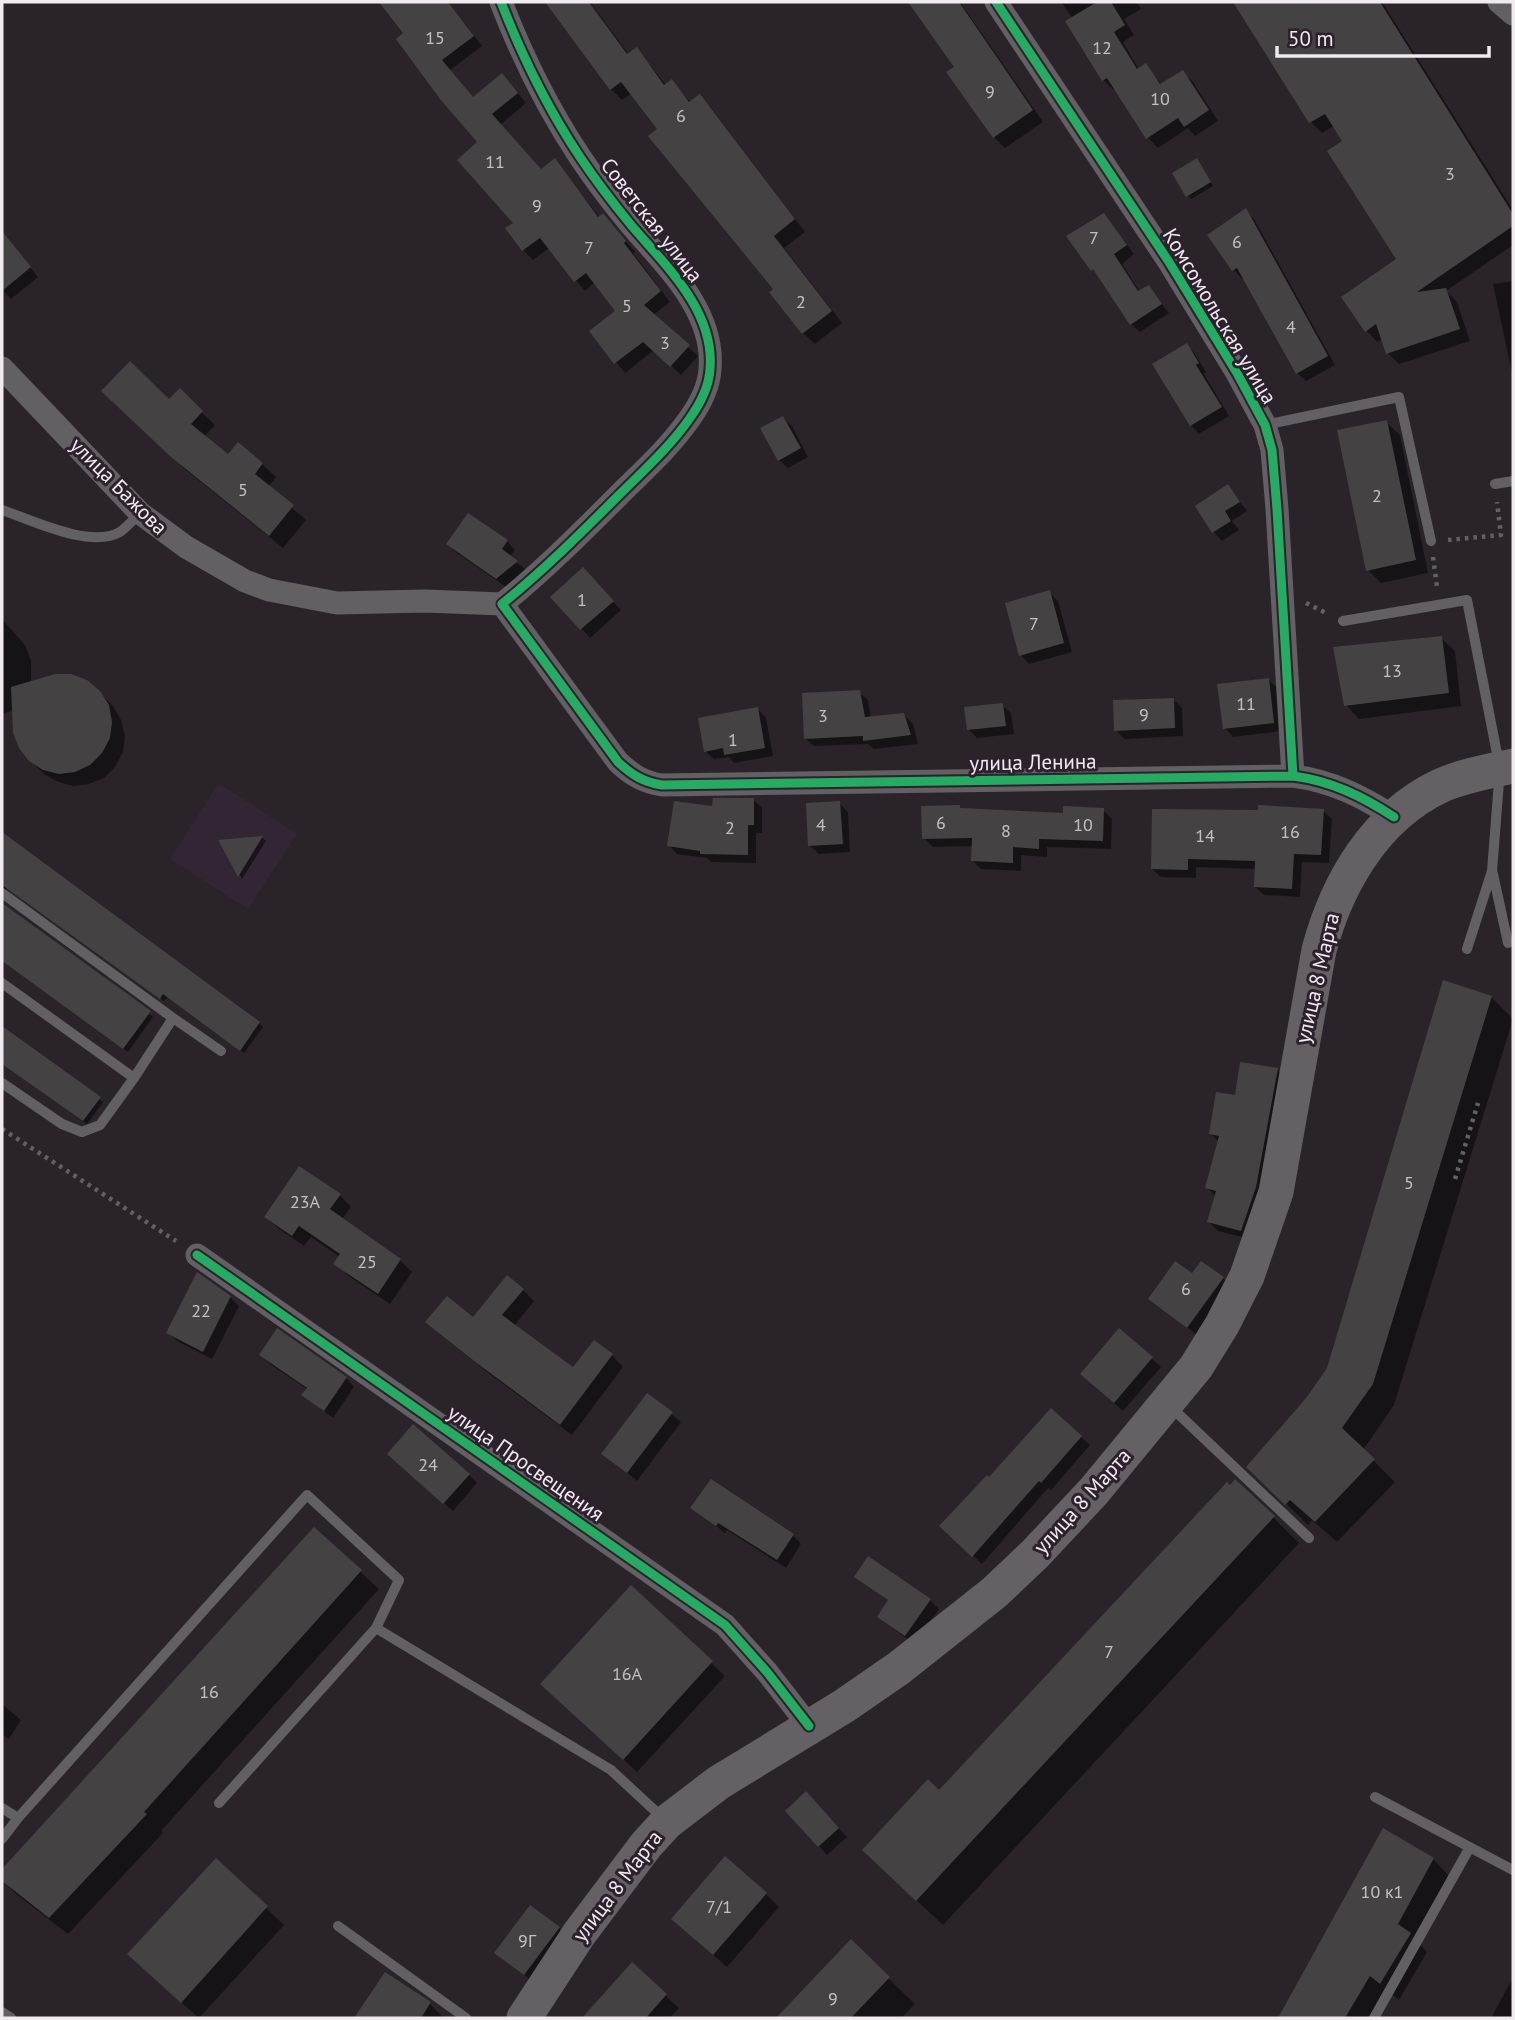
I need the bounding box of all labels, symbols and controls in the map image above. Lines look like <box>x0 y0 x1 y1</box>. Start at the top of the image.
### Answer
scale bar <box>1277 14 1489 58</box>
text: 50 m <box>1288 25 1334 52</box>
house number: 15 <box>425 26 445 49</box>
house number: 12 <box>1092 36 1112 59</box>
house number: 9 <box>985 80 995 103</box>
house number: 10 <box>1150 87 1170 110</box>
house number: 6 <box>676 104 686 127</box>
house number: 11 <box>485 150 505 173</box>
street label: Советская улица <box>595 152 709 288</box>
house number: 3 <box>1445 162 1455 185</box>
house number: 9 <box>532 194 542 217</box>
street label: Комсомольская улица <box>1157 223 1283 409</box>
house number: 7 <box>1089 226 1099 249</box>
house number: 6 <box>1232 230 1242 253</box>
house number: 7 <box>584 236 594 259</box>
house number: 2 <box>796 290 806 313</box>
house number: 5 <box>622 294 632 317</box>
house number: 4 <box>1286 315 1296 338</box>
house number: 3 <box>660 331 670 354</box>
street label: улица Бажова <box>65 432 173 540</box>
house number: 5 <box>238 478 248 501</box>
house number: 2 <box>1372 484 1382 507</box>
house number: 1 <box>577 588 587 611</box>
house number: 7 <box>1029 612 1039 635</box>
house number: 13 <box>1382 659 1402 682</box>
house number: 11 <box>1236 692 1256 715</box>
house number: 9 <box>1139 703 1149 726</box>
house number: 3 <box>818 704 828 727</box>
house number: 1 <box>728 728 738 751</box>
street label: улица Ленина <box>969 747 1097 777</box>
house number: 6 <box>936 811 946 834</box>
house number: 4 <box>816 813 826 836</box>
house number: 10 <box>1073 813 1093 836</box>
house number: 2 <box>725 816 735 839</box>
house number: 8 <box>1001 819 1011 842</box>
house number: 16 <box>1280 820 1300 843</box>
house number: 14 <box>1195 824 1215 847</box>
street label: улица 8 Марта <box>1289 910 1345 1046</box>
house number: 5 <box>1404 1171 1414 1194</box>
house number: 23А <box>290 1190 321 1213</box>
house number: 25 <box>357 1250 377 1273</box>
house number: 6 <box>1181 1277 1191 1300</box>
house number: 22 <box>191 1299 211 1322</box>
street label: улица Просвещения <box>442 1399 610 1527</box>
street label: улица 8 Марта <box>1027 1443 1137 1559</box>
house number: 24 <box>418 1453 438 1476</box>
house number: 7 <box>1104 1640 1114 1663</box>
house number: 16А <box>612 1662 643 1685</box>
house number: 16 <box>199 1680 219 1703</box>
street label: улица 8 Марта <box>566 1825 668 1947</box>
house number: 10 к1 <box>1361 1880 1403 1903</box>
house number: 7/1 <box>706 1895 732 1918</box>
house number: 9Г <box>518 1929 537 1952</box>
house number: 9 <box>828 1987 838 2010</box>

